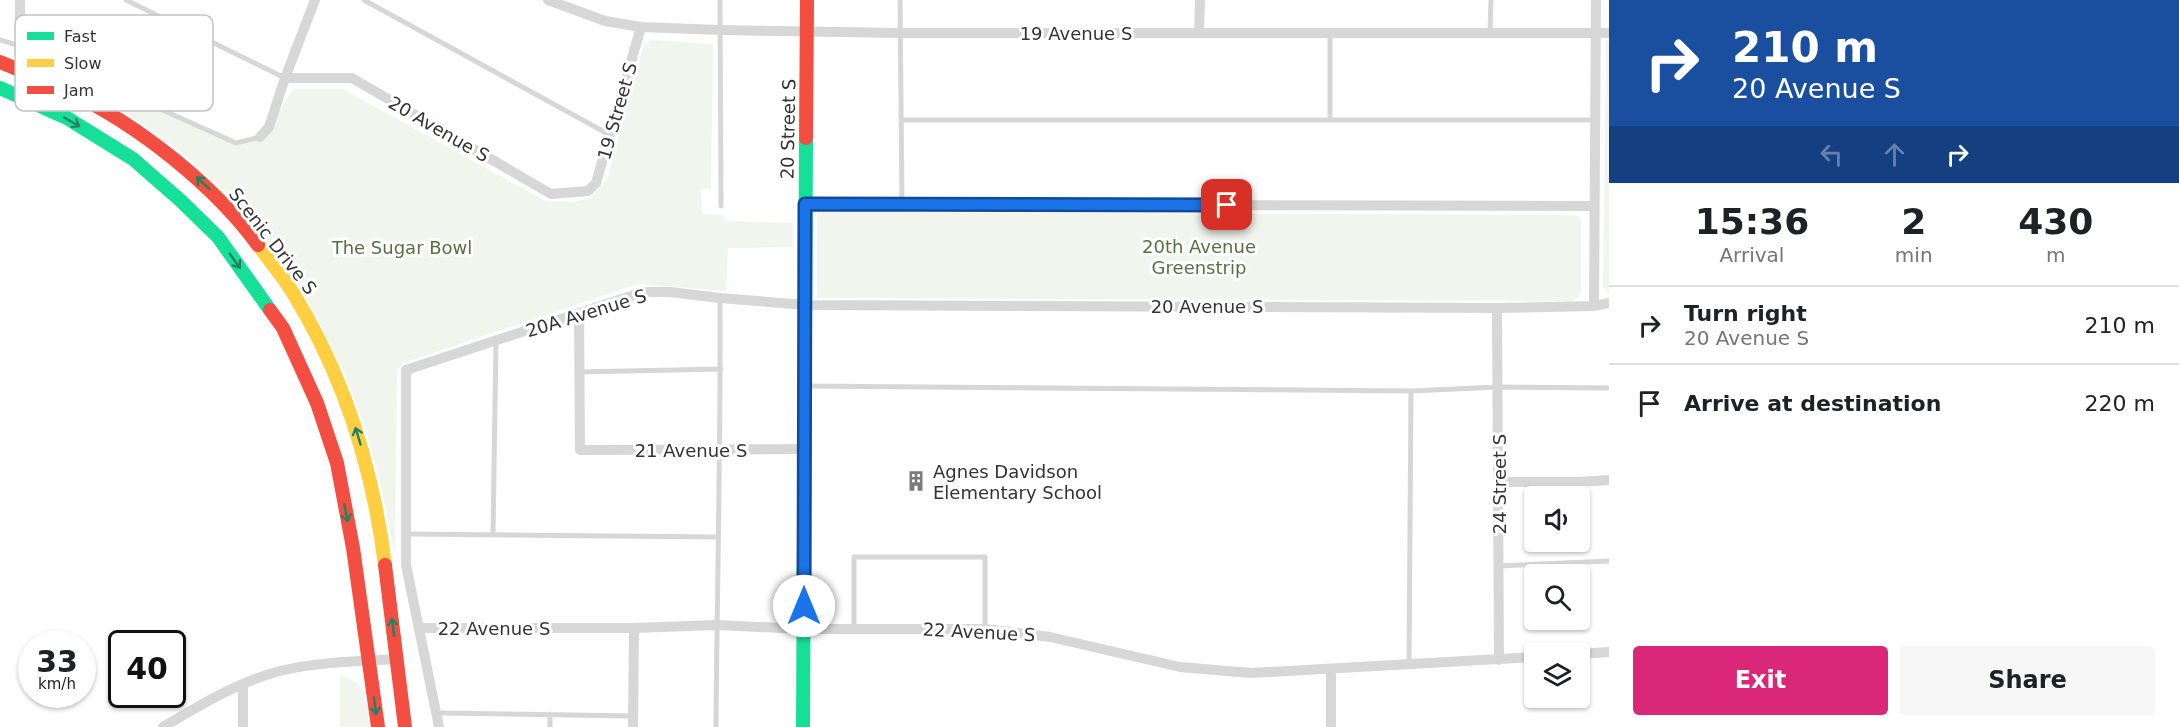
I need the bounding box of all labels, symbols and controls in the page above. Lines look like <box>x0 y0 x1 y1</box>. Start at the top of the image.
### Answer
legend <box>15 15 213 111</box>
street label: 19 Avenue S <box>1020 23 1132 44</box>
text: 210 m <box>1732 23 1878 72</box>
icon: right <box>1633 24 1711 102</box>
text: Fast <box>64 27 96 46</box>
text: Slow <box>64 54 101 73</box>
street label: 19 Street S <box>593 60 641 162</box>
text: 20 Avenue S <box>1732 73 1901 104</box>
street label: 20 Street S <box>777 79 799 179</box>
text: Jam <box>63 81 94 100</box>
street label: 20 Avenue S <box>385 92 493 166</box>
one-way arrow <box>63 116 80 128</box>
icon: left <box>1815 138 1848 171</box>
icon: ahead <box>1878 138 1911 171</box>
icon: right <box>1941 138 1974 171</box>
one-way arrow <box>196 176 211 190</box>
pin <box>1201 179 1252 230</box>
street label: Scenic Drive S <box>225 183 321 299</box>
icon: arrive <box>1210 188 1243 221</box>
text: 15:36 <box>1695 201 1809 242</box>
text: 2 <box>1901 201 1926 242</box>
text: 430 <box>2018 201 2093 242</box>
park label: 20th Avenue Greenstrip <box>1142 236 1256 278</box>
park label: The Sugar Bowl <box>331 237 472 258</box>
text: Arrival <box>1719 243 1784 267</box>
text: min <box>1895 243 1933 267</box>
text: m <box>2046 243 2066 267</box>
one-way arrow <box>229 252 241 268</box>
street label: 20A Avenue S <box>523 285 649 341</box>
street label: 20 Avenue S <box>1151 296 1263 317</box>
text: Turn right <box>1684 301 1807 326</box>
icon: right <box>1633 309 1666 342</box>
text: 210 m <box>2085 313 2155 338</box>
text: 20 Avenue S <box>1684 326 1809 350</box>
icon: arrive <box>1633 387 1666 420</box>
text: Arrive at destination <box>1684 391 1941 416</box>
text: 220 m <box>2085 391 2155 416</box>
one-way arrow <box>352 427 363 446</box>
street label: 24 Street S <box>1489 434 1510 534</box>
street label: 21 Avenue S <box>635 440 747 461</box>
place label: Agnes Davidson Elementary School <box>933 461 1102 503</box>
building icon: Agnes Davidson Elementary School <box>904 469 928 493</box>
map controls <box>1524 486 1590 708</box>
button: sound <box>1524 486 1590 552</box>
one-way arrow <box>341 502 352 522</box>
button: search <box>1524 564 1590 630</box>
position arrow <box>772 574 836 638</box>
one-way arrow <box>387 618 398 638</box>
street label: 22 Avenue S <box>438 618 550 639</box>
street label: 22 Avenue S <box>922 619 1036 645</box>
speed limit sign: 40 <box>108 630 186 708</box>
button: layers <box>1524 642 1590 708</box>
text: 33 <box>36 644 78 679</box>
button: Exit <box>1633 646 1888 715</box>
button: Share <box>1900 646 2155 715</box>
text: km/h <box>38 675 76 693</box>
one-way arrow <box>370 695 381 715</box>

